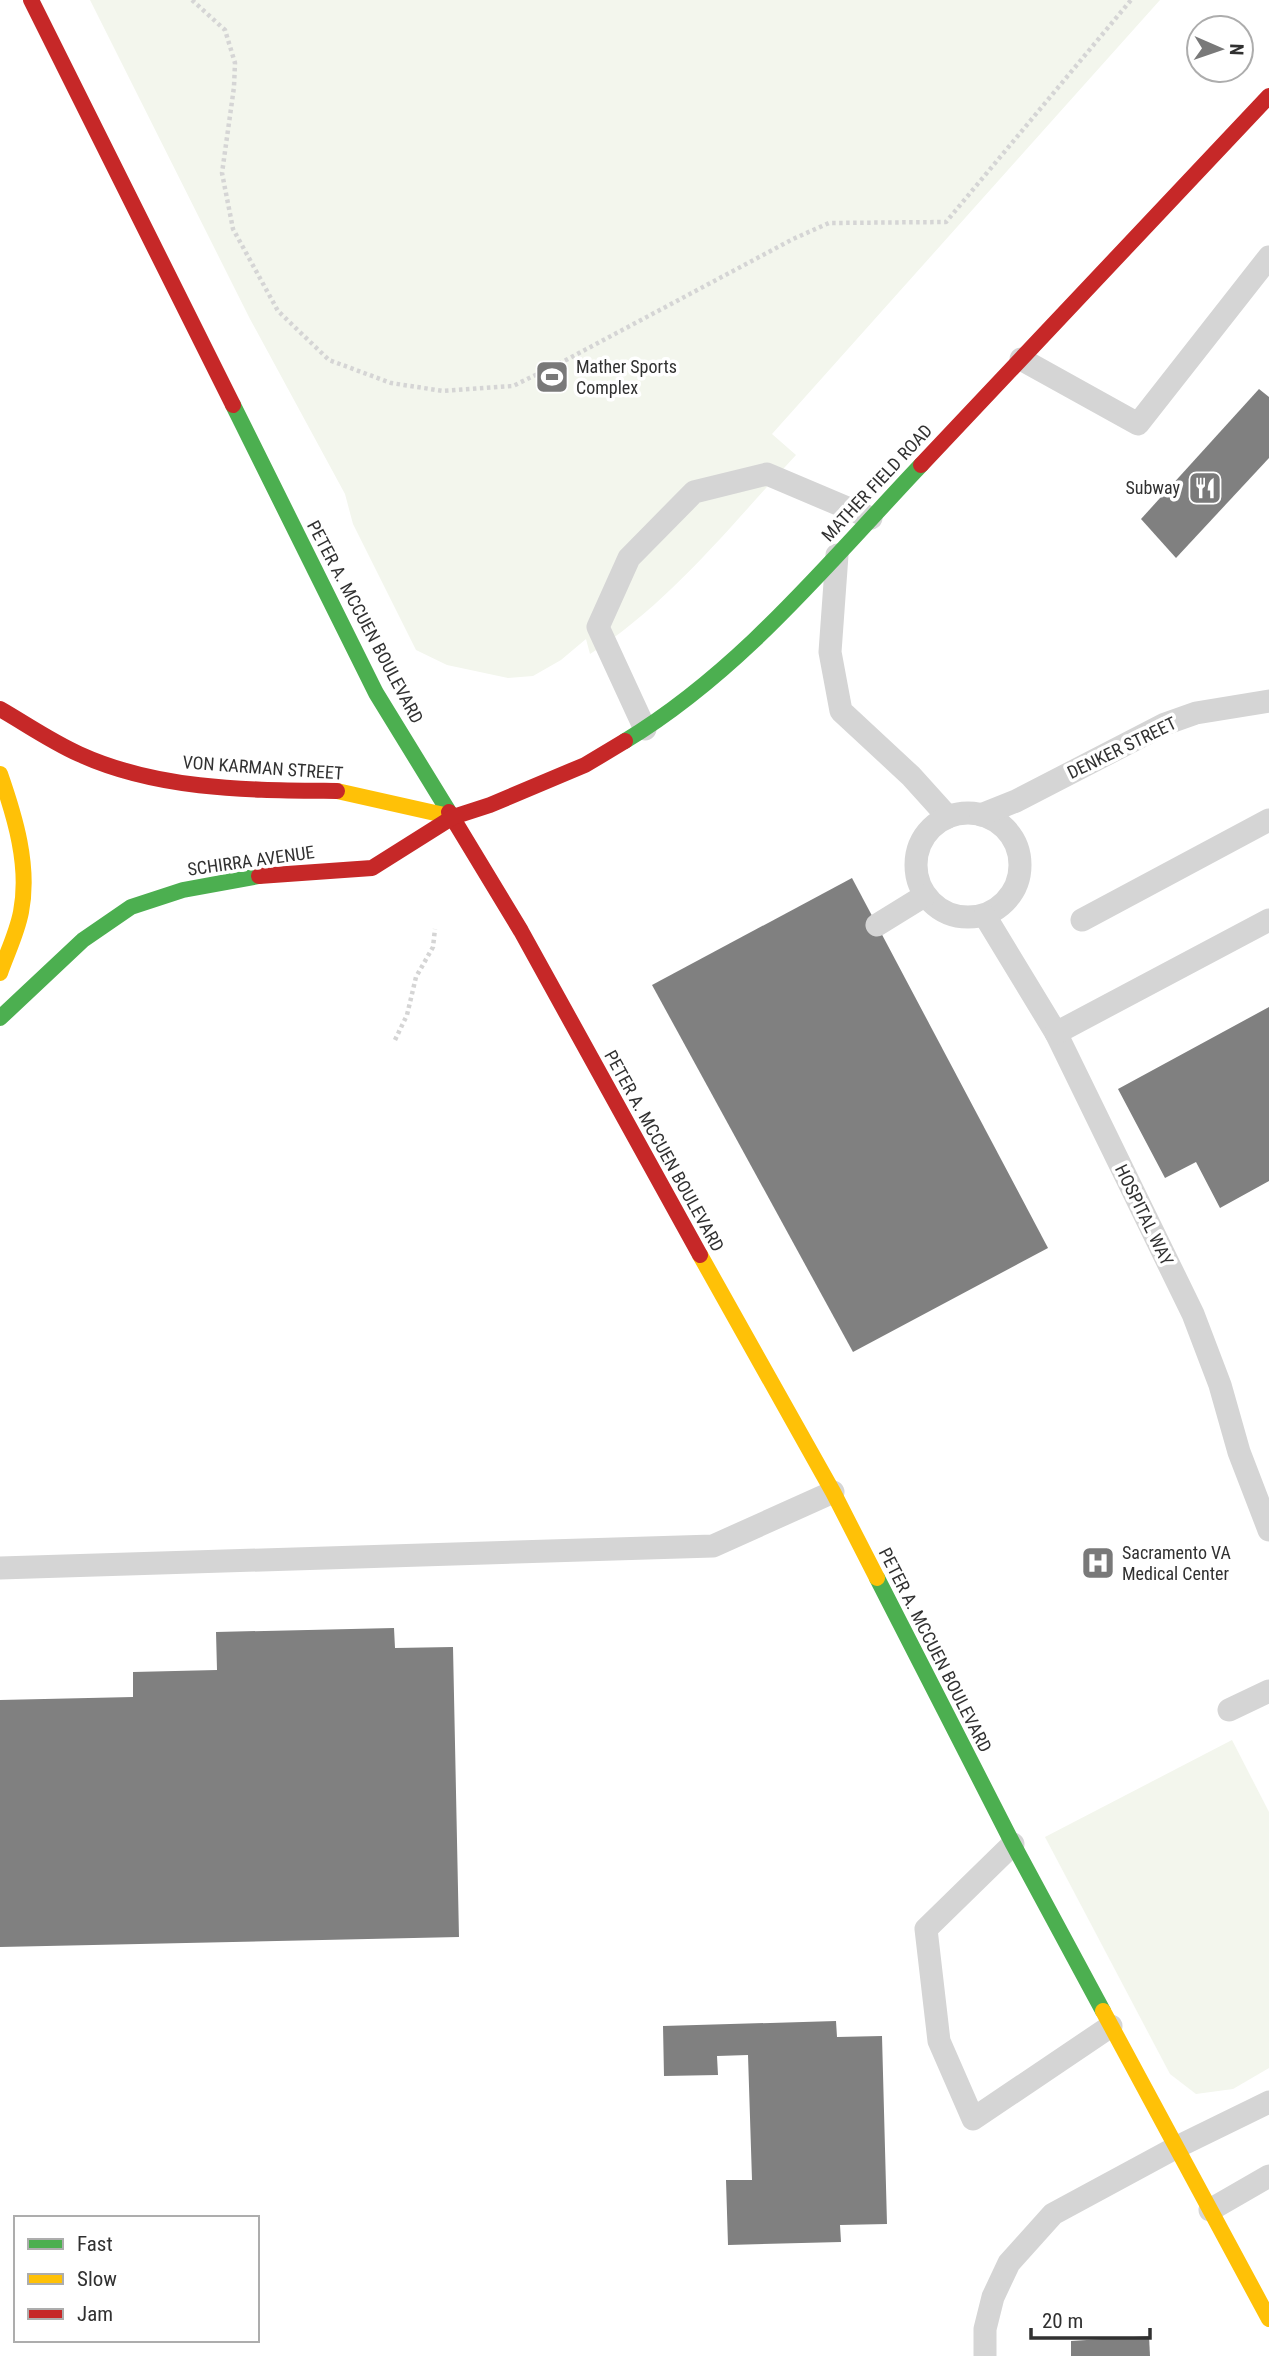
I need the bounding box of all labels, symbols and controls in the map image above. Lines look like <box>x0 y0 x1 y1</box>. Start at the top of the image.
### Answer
north arrow <box>1185 14 1255 84</box>
text: N <box>1225 43 1248 56</box>
place label: Mather Sports Complex <box>576 356 677 398</box>
sports icon: Mather Sports Complex <box>533 358 571 396</box>
street label: MATHER FIELD ROAD <box>817 420 936 545</box>
restaurant icon: Subway <box>1186 469 1224 507</box>
place label: Subway <box>1125 477 1180 498</box>
street label: PETER A. MCCUEN BOULEVARD <box>303 517 428 727</box>
street label: DENKER STREET <box>1064 712 1180 783</box>
street label: VON KARMAN STREET <box>182 751 344 784</box>
street label: SCHIRRA AVENUE <box>186 841 316 880</box>
street label: PETER A. MCCUEN BOULEVARD <box>600 1047 729 1255</box>
street label: HOSPITAL WAY <box>1111 1161 1178 1269</box>
place label: Sacramento VA Medical Center <box>1122 1542 1231 1584</box>
street label: PETER A. MCCUEN BOULEVARD <box>875 1544 996 1755</box>
hospital icon: Sacramento VA Medical Center <box>1079 1544 1117 1582</box>
legend <box>14 2216 259 2342</box>
text: Fast <box>77 2232 113 2256</box>
text: Slow <box>77 2267 117 2291</box>
scale bar <box>1031 2296 1150 2340</box>
text: Jam <box>77 2302 113 2326</box>
text: 20 m <box>1042 2309 1083 2333</box>

